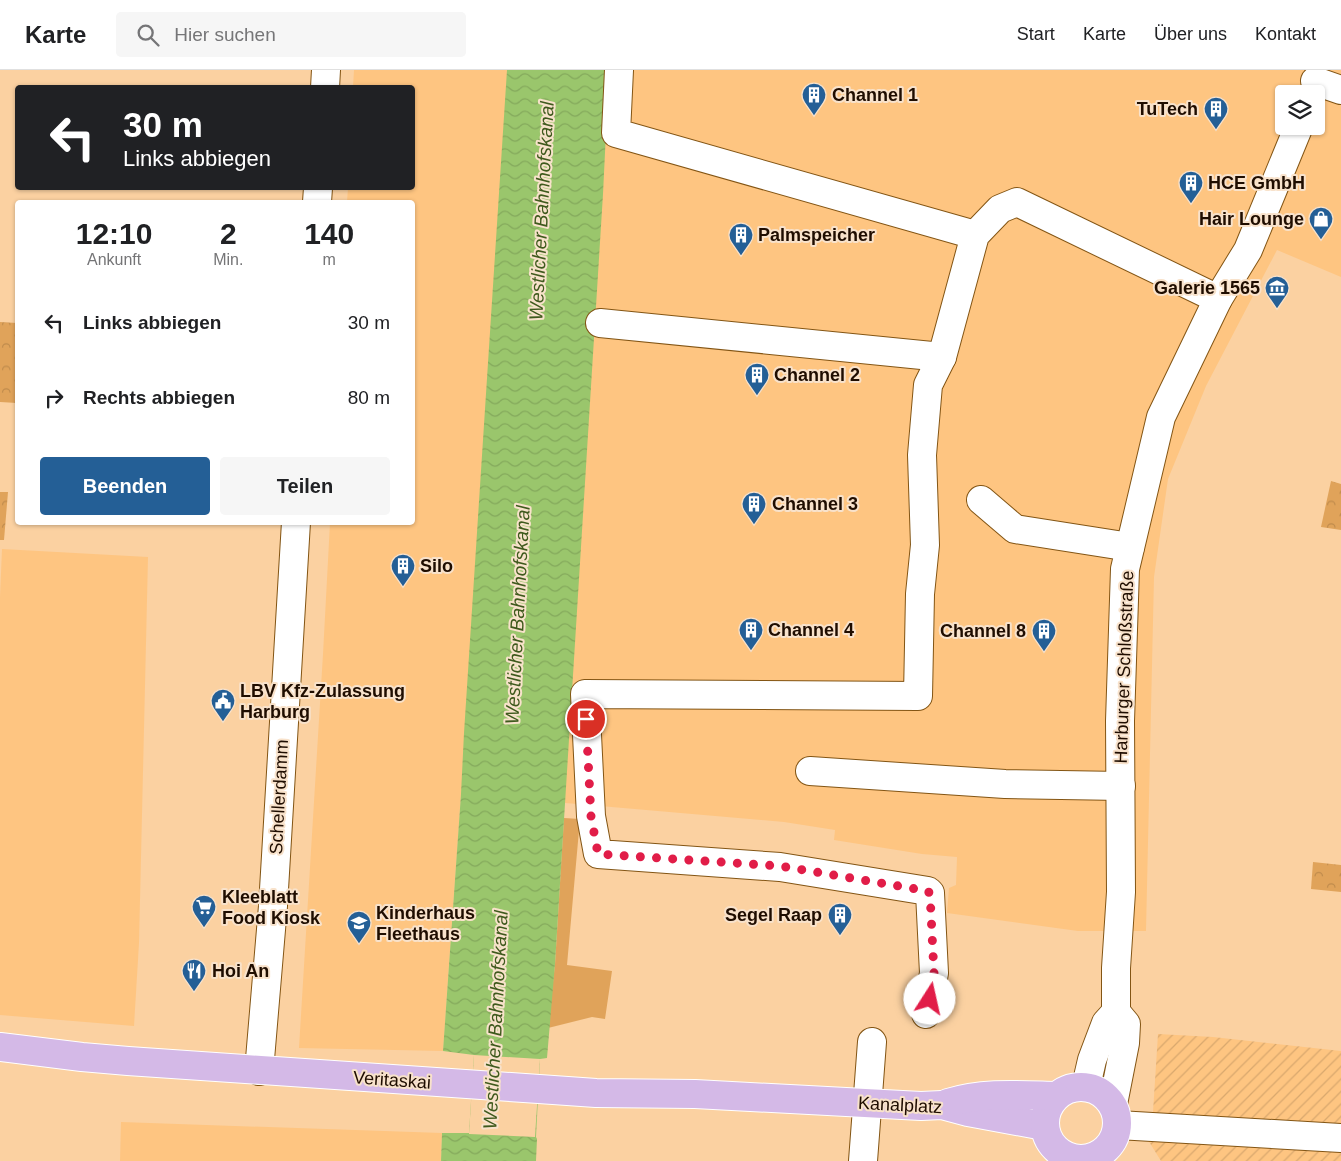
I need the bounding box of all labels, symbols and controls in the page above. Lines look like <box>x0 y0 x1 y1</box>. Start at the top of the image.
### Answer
search box <box>116 12 466 57</box>
text: Karte <box>25 21 86 48</box>
icon: search <box>134 21 162 49</box>
text: Hier suchen <box>174 24 276 45</box>
text: Start <box>1017 24 1055 44</box>
text: Karte <box>1083 24 1126 44</box>
text: Über uns <box>1154 24 1227 44</box>
text: Kontakt <box>1255 24 1316 44</box>
building icon: Channel 1 <box>801 82 827 116</box>
place label: Channel 1 <box>832 85 918 105</box>
map controls <box>1275 85 1325 135</box>
button: layers <box>1275 85 1325 135</box>
building icon: TuTech <box>1203 96 1229 130</box>
place label: TuTech <box>1137 99 1198 119</box>
water label: Westlicher Bahnhofskanal <box>525 100 558 321</box>
icon: left <box>40 105 105 170</box>
text: 30 m <box>123 105 203 144</box>
text: Links abbiegen <box>123 146 271 171</box>
building icon: HCE GmbH <box>1178 170 1204 204</box>
place label: HCE GmbH <box>1208 173 1305 193</box>
shop icon: Hair Lounge <box>1308 206 1334 240</box>
place label: Hair Lounge <box>1199 209 1304 229</box>
text: 12:10 <box>76 217 152 250</box>
text: 2 <box>220 217 237 250</box>
text: 140 <box>304 217 354 250</box>
building icon: Palmspeicher <box>728 222 754 256</box>
place label: Palmspeicher <box>758 225 875 245</box>
text: Ankunft <box>87 251 141 268</box>
text: Min. <box>213 251 243 268</box>
text: m <box>323 251 336 268</box>
museum icon: Galerie 1565 <box>1264 275 1290 309</box>
place label: Galerie 1565 <box>1154 278 1260 298</box>
icon: left <box>40 309 68 337</box>
text: Links abbiegen <box>83 312 221 333</box>
text: 30 m <box>348 312 390 333</box>
building icon: Channel 2 <box>744 362 770 396</box>
place label: Channel 2 <box>774 365 860 385</box>
icon: right <box>40 384 68 412</box>
text: Rechts abbiegen <box>83 387 235 408</box>
text: 80 m <box>348 387 390 408</box>
button: Beenden <box>40 457 210 515</box>
button: Teilen <box>220 457 390 515</box>
building icon: Channel 3 <box>741 491 767 525</box>
place label: Channel 3 <box>772 494 858 514</box>
water label: Westlicher Bahnhofskanal <box>501 504 534 725</box>
building icon: Silo <box>390 553 416 587</box>
place label: Silo <box>420 556 453 576</box>
street label: Harburger Schloßstraße <box>1111 570 1137 764</box>
building icon: Channel 4 <box>738 617 764 651</box>
building icon: Channel 8 <box>1031 618 1057 652</box>
place label: Channel 4 <box>768 620 854 640</box>
place label: Channel 8 <box>940 621 1026 641</box>
place label: LBV Kfz-Zulassung Harburg <box>240 681 405 722</box>
public building icon: LBV Kfz-Zulassung Harburg <box>210 688 236 722</box>
pin <box>565 698 607 740</box>
icon: arrive <box>572 705 600 733</box>
street label: Schellerdamm <box>266 739 292 855</box>
place label: Kleeblatt Food Kiosk <box>222 887 321 928</box>
supermarket icon: Kleeblatt Food Kiosk <box>191 894 217 928</box>
building icon: Segel Raap <box>827 902 853 936</box>
place label: Kinderhaus Fleethaus <box>376 903 475 944</box>
place label: Segel Raap <box>725 905 822 925</box>
water label: Westlicher Bahnhofskanal <box>479 909 512 1130</box>
school or university icon: Kinderhaus Fleethaus <box>346 910 372 944</box>
restaurant icon: Hoi An <box>181 958 207 992</box>
place label: Hoi An <box>212 961 269 981</box>
position arrow <box>903 972 955 1024</box>
street label: Veritaskai <box>352 1067 432 1093</box>
street label: Kanalplatz <box>858 1093 942 1117</box>

